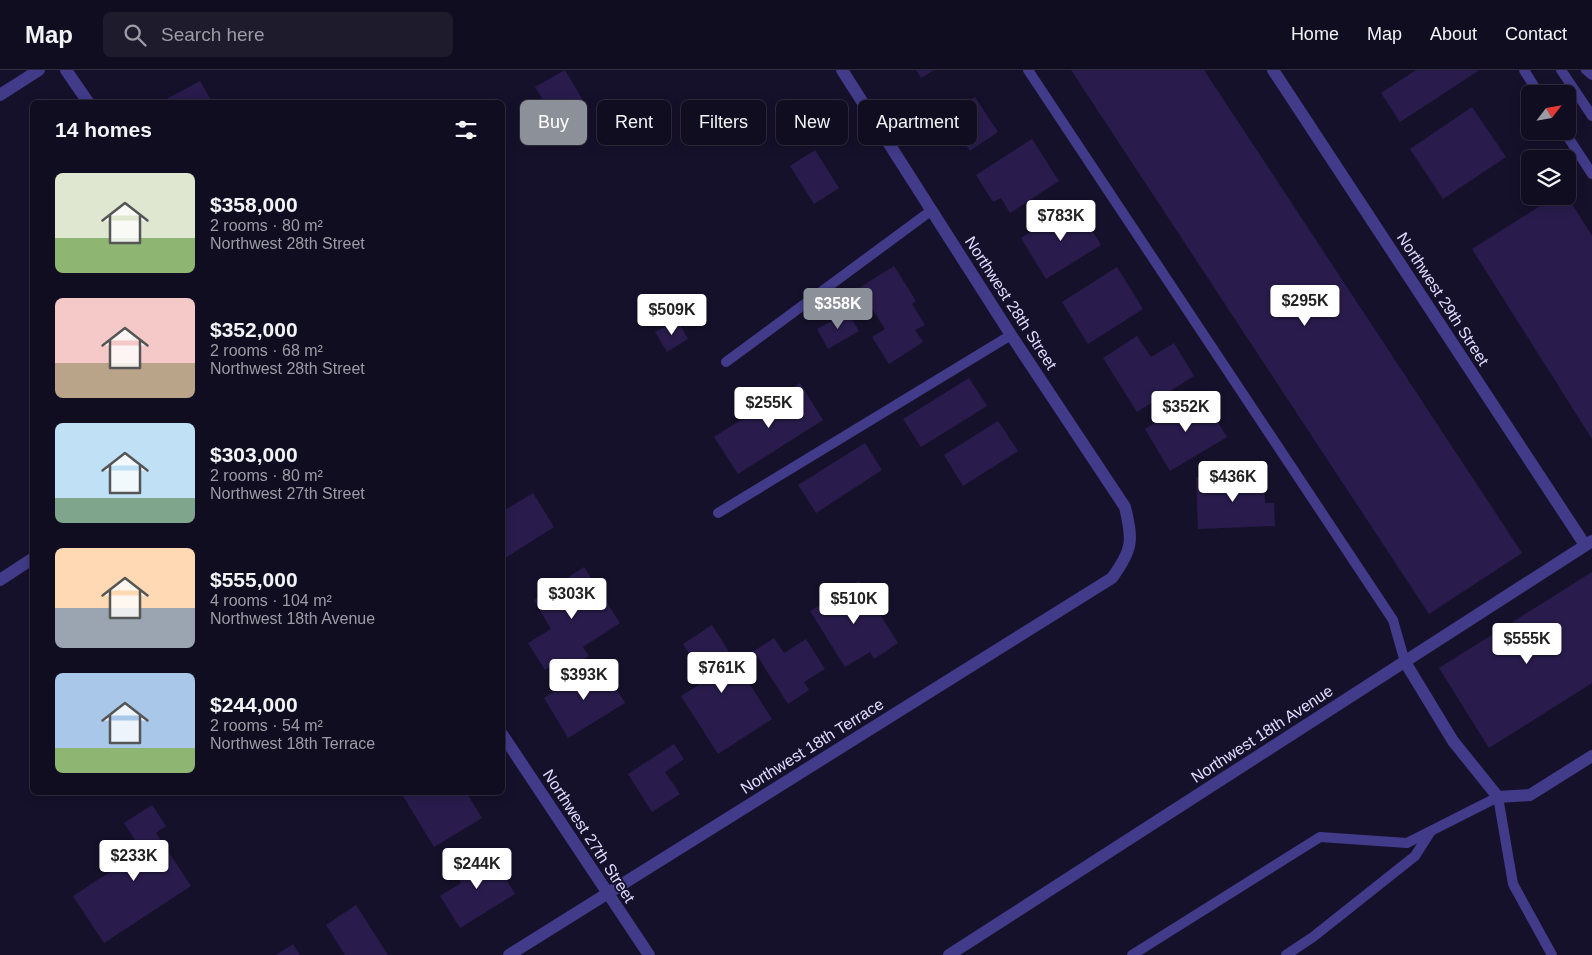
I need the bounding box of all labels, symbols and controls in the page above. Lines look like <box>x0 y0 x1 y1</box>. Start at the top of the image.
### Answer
search box <box>103 12 453 57</box>
text: Map <box>25 21 73 48</box>
icon: search <box>121 21 149 49</box>
text: Search here <box>161 24 265 45</box>
text: Home <box>1291 24 1339 44</box>
text: Map <box>1367 24 1402 44</box>
text: About <box>1430 24 1477 44</box>
text: Contact <box>1505 24 1567 44</box>
north arrow <box>1521 85 1576 140</box>
map controls <box>1521 85 1576 205</box>
chip: Buy <box>520 100 587 145</box>
chip: Rent <box>597 100 671 145</box>
chip: Filters <box>681 100 766 145</box>
chip: New <box>776 100 848 145</box>
chip: Apartment <box>858 100 977 145</box>
icon: filters <box>452 116 480 144</box>
text: 14 homes <box>55 118 152 141</box>
button: layers <box>1521 150 1576 205</box>
icon: home <box>95 193 155 253</box>
text: $358,000 <box>210 193 298 216</box>
pin: $783K <box>1026 200 1096 242</box>
text: $783K <box>1037 207 1085 224</box>
text: 2 rooms · 80 m² <box>210 217 323 234</box>
street label: Northwest 29th Street <box>1394 229 1493 369</box>
street label: Northwest 28th Street <box>962 233 1061 373</box>
text: Northwest 28th Street <box>210 235 365 252</box>
pin: $295K <box>1270 284 1340 327</box>
pin: $358K <box>803 288 873 330</box>
text: $295K <box>1281 292 1329 309</box>
pin: $509K <box>637 294 707 336</box>
text: $358K <box>814 295 862 312</box>
text: $509K <box>648 301 696 318</box>
icon: home <box>95 318 155 378</box>
text: $352,000 <box>210 318 298 341</box>
text: 2 rooms · 68 m² <box>210 342 323 359</box>
text: Northwest 28th Street <box>210 360 365 377</box>
pin: $255K <box>734 386 804 429</box>
pin: $352K <box>1151 390 1221 433</box>
text: $255K <box>745 394 793 411</box>
text: $352K <box>1162 398 1210 415</box>
icon: home <box>95 443 155 503</box>
text: $303,000 <box>210 443 298 466</box>
pin: $436K <box>1198 460 1268 503</box>
text: 2 rooms · 80 m² <box>210 467 323 484</box>
text: $436K <box>1209 468 1257 485</box>
text: Northwest 27th Street <box>210 485 365 502</box>
icon: home <box>95 568 155 628</box>
text: $555,000 <box>210 568 298 591</box>
pin: $303K <box>537 578 607 620</box>
pin: $510K <box>819 582 889 625</box>
text: $303K <box>548 585 596 602</box>
text: $510K <box>830 590 878 607</box>
text: 4 rooms · 104 m² <box>210 592 332 609</box>
text: Northwest 18th Avenue <box>210 610 375 627</box>
pin: $555K <box>1492 622 1562 665</box>
text: $555K <box>1503 630 1551 647</box>
pin: $761K <box>687 652 757 694</box>
pin: $393K <box>549 658 619 701</box>
text: $761K <box>698 659 746 676</box>
text: $393K <box>560 666 608 683</box>
street label: Northwest 18th Avenue <box>1188 682 1336 786</box>
icon: home <box>95 693 155 753</box>
text: $244,000 <box>210 693 298 716</box>
street label: Northwest 18th Terrace <box>737 695 887 797</box>
text: 2 rooms · 54 m² <box>210 717 323 734</box>
text: Northwest 18th Terrace <box>210 735 375 752</box>
street label: Northwest 27th Street <box>540 766 639 906</box>
pin: $233K <box>99 840 169 882</box>
text: $233K <box>110 847 158 864</box>
pin: $244K <box>442 848 512 890</box>
text: $244K <box>453 855 501 872</box>

